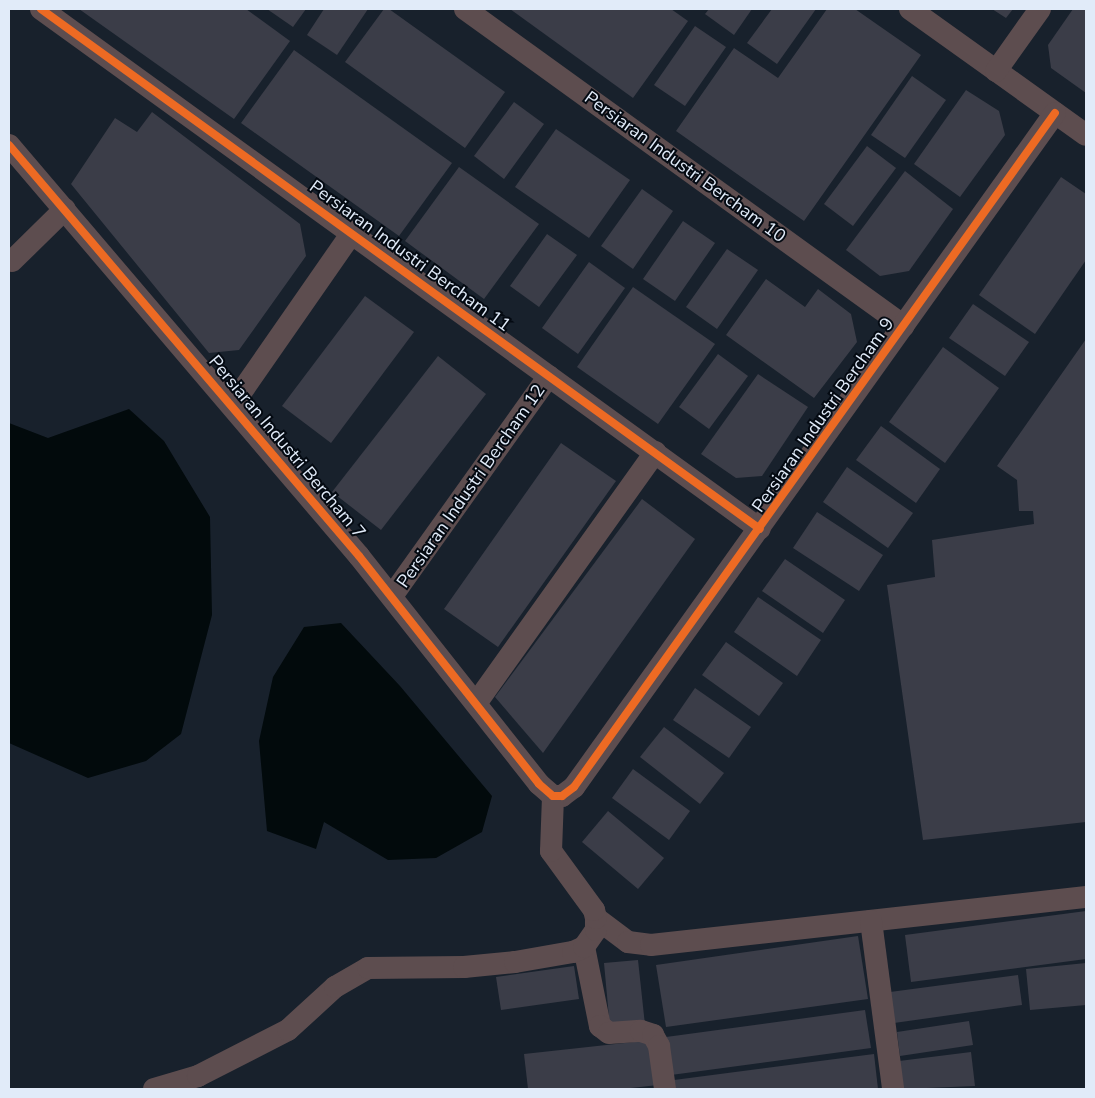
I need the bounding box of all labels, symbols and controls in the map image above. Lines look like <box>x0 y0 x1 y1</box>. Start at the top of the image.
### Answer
street label: Persiaran Industri Bercham 10 <box>580 87 790 247</box>
street label: Persiaran Industri Bercham 11 <box>305 176 515 336</box>
street label: Persiaran Industri Bercham 9 <box>747 314 899 516</box>
street label: Persiaran Industri Bercham 7 <box>204 351 370 543</box>
street label: Persiaran Industri Bercham 12 <box>392 380 550 592</box>

